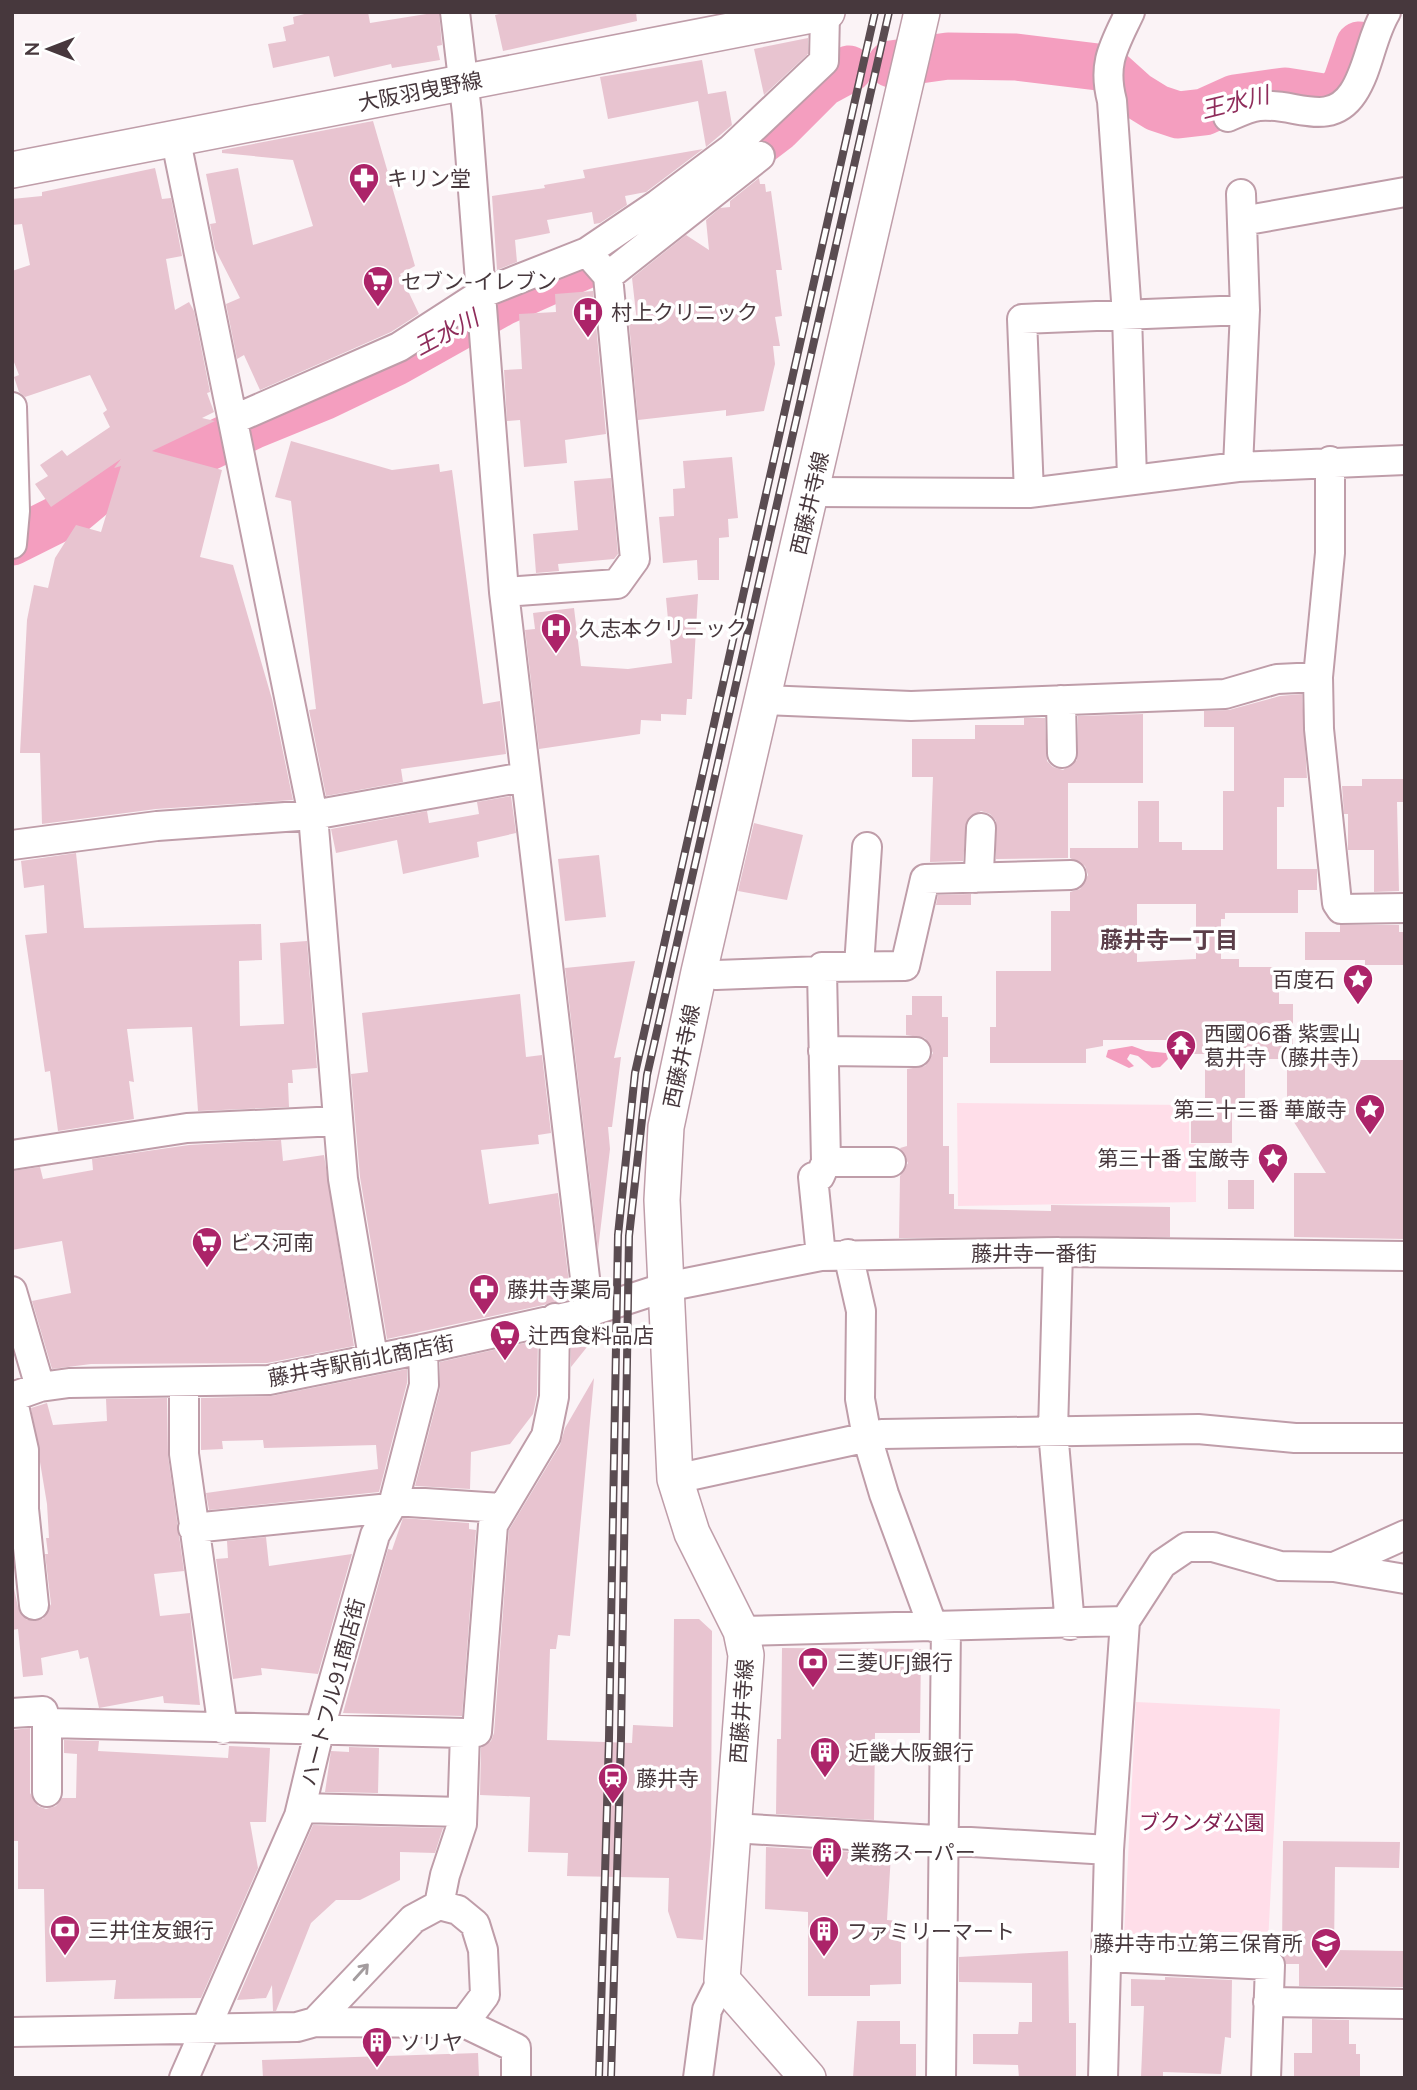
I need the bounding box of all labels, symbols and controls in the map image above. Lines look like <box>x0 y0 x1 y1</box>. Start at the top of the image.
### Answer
north arrow <box>14 14 84 84</box>
text: N <box>20 42 44 56</box>
street label: 大阪羽曳野線 <box>356 66 484 116</box>
water label: 王水川 <box>1198 79 1275 124</box>
pharmacy icon: キリン堂 <box>347 161 381 205</box>
place label: キリン堂 <box>387 165 471 191</box>
supermarket icon: セブン-イレブン <box>361 264 395 308</box>
place label: セブン-イレブン <box>401 268 557 294</box>
hospital icon: 村上クリニック <box>571 295 605 339</box>
place label: 村上クリニック <box>611 299 758 325</box>
water label: 王水川 <box>409 302 486 361</box>
street label: 西藤井寺線 <box>785 449 833 557</box>
hospital icon: 久志本クリニック <box>539 611 573 655</box>
place label: 久志本クリニック <box>579 615 747 641</box>
district label: 藤井寺一丁目 <box>1100 925 1238 954</box>
place icon: 百度石 <box>1341 962 1375 1006</box>
place label: 百度石 <box>1272 966 1335 992</box>
street label: 西藤井寺線 <box>657 1002 705 1110</box>
place label: 西國06番 紫雲山 葛井寺（藤井寺） <box>1204 1020 1372 1070</box>
temple icon: 西國06番 紫雲山 葛井寺（藤井寺） <box>1164 1028 1198 1072</box>
place icon: 第三十三番 華厳寺 <box>1353 1092 1387 1136</box>
place label: 第三十三番 華厳寺 <box>1174 1096 1347 1122</box>
place icon: 第三十番 宝厳寺 <box>1256 1141 1290 1185</box>
place label: 第三十番 宝厳寺 <box>1098 1145 1250 1171</box>
supermarket icon: ビス河南 <box>190 1225 224 1269</box>
place label: ビス河南 <box>230 1229 314 1255</box>
street label: 藤井寺一番街 <box>971 1240 1097 1266</box>
pharmacy icon: 藤井寺薬局 <box>467 1272 501 1316</box>
place label: 藤井寺薬局 <box>507 1276 612 1302</box>
supermarket icon: 辻西食料品店 <box>488 1318 522 1362</box>
place label: 辻西食料品店 <box>528 1322 654 1348</box>
street label: 藤井寺駅前北商店街 <box>266 1329 456 1391</box>
street label: ハートフル91商店街 <box>294 1595 370 1789</box>
bank icon: 三菱UFJ銀行 <box>796 1645 830 1689</box>
place label: 三菱UFJ銀行 <box>836 1649 953 1675</box>
street label: 西藤井寺線 <box>724 1658 758 1764</box>
building icon: 近畿大阪銀行 <box>808 1735 842 1779</box>
place label: 近畿大阪銀行 <box>848 1739 974 1765</box>
station icon: 藤井寺 <box>596 1761 630 1805</box>
place label: 藤井寺 <box>636 1765 699 1791</box>
park label: ブクンダ公園 <box>1139 1809 1265 1835</box>
building icon: 業務スーパー <box>810 1835 844 1879</box>
place label: 業務スーパー <box>850 1839 976 1865</box>
bank icon: 三井住友銀行 <box>48 1913 82 1957</box>
building icon: ファミリーマート <box>807 1914 841 1958</box>
place label: 三井住友銀行 <box>88 1917 214 1943</box>
place label: ファミリーマート <box>847 1918 1015 1944</box>
school or university icon: 藤井寺市立第三保育所 <box>1309 1926 1343 1970</box>
place label: 藤井寺市立第三保育所 <box>1093 1930 1303 1956</box>
one-way arrow <box>353 1963 369 1981</box>
building icon: ソリヤ <box>360 2025 394 2069</box>
place label: ソリヤ <box>400 2029 463 2055</box>

